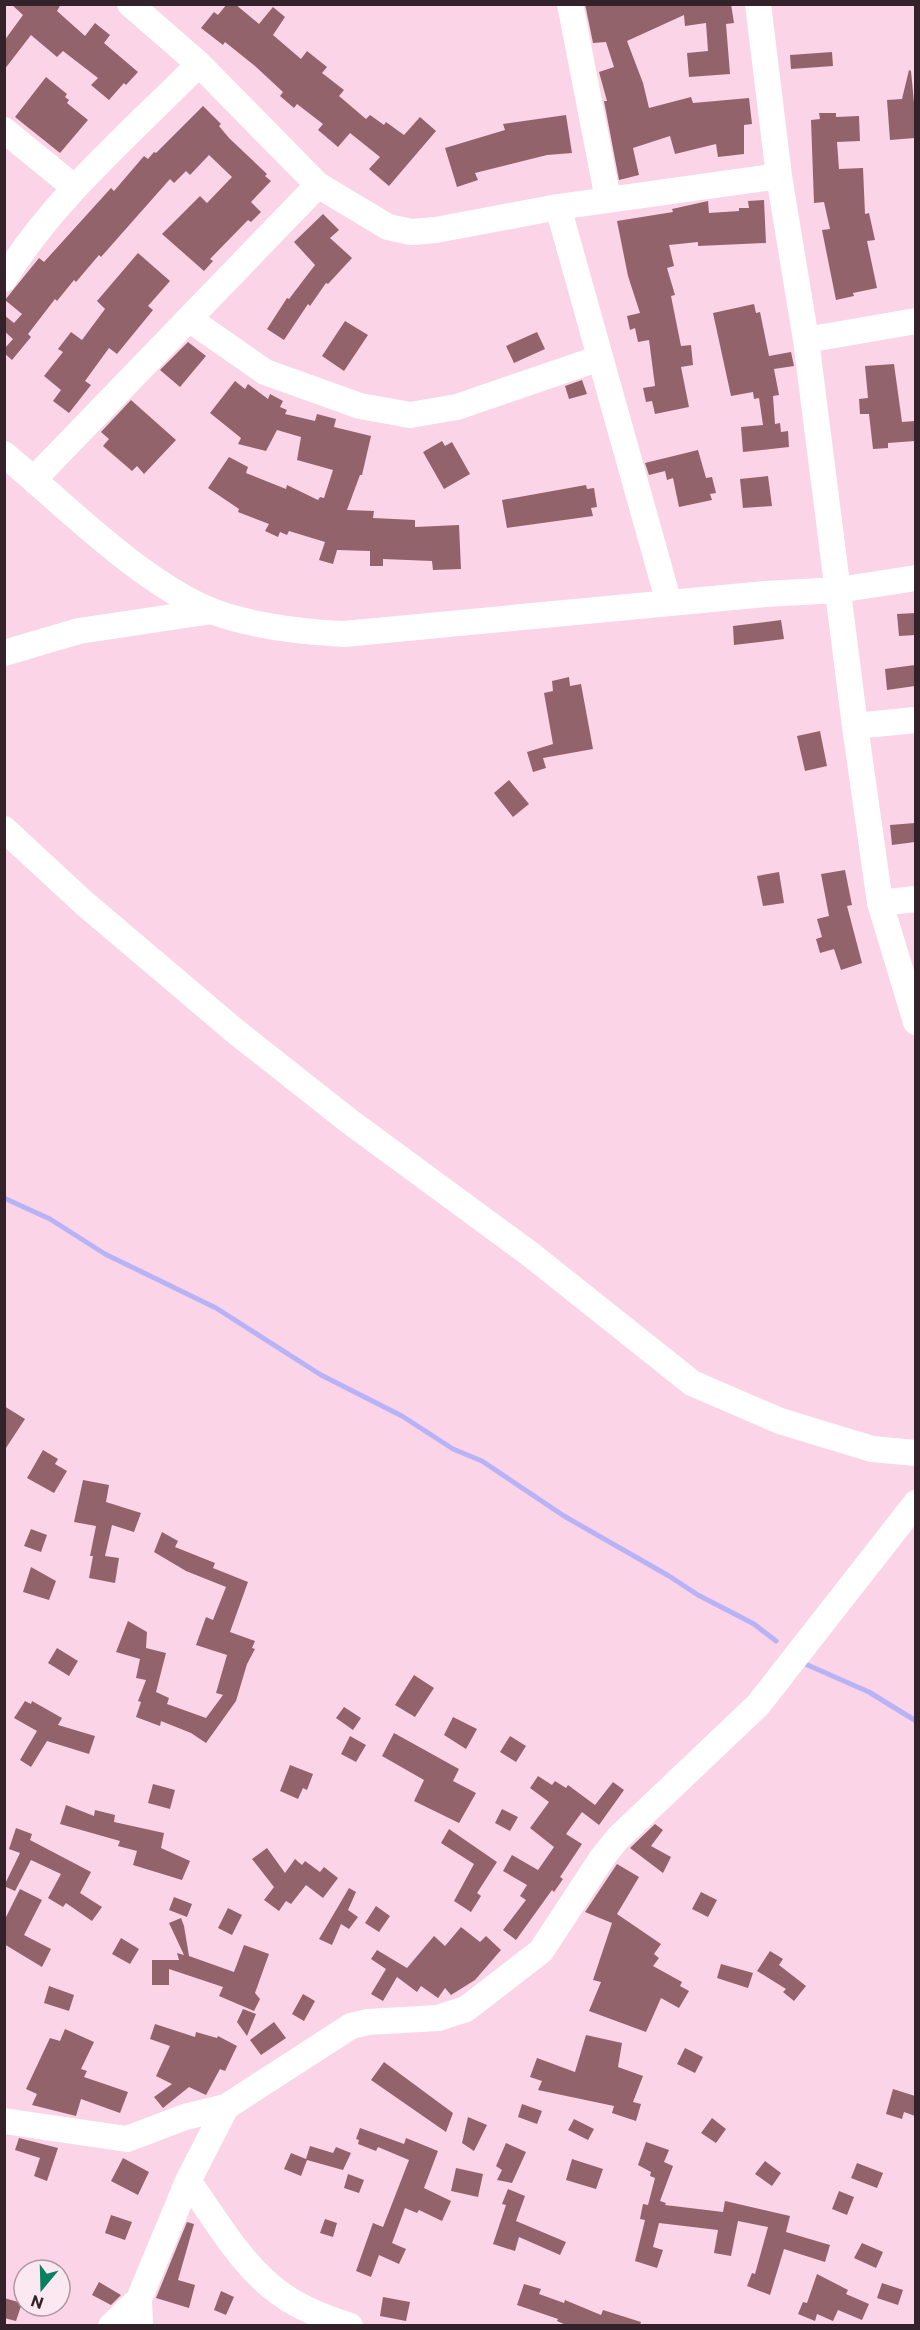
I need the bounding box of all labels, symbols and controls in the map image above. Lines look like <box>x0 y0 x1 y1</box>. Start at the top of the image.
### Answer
north arrow <box>12 2258 72 2318</box>
text: N <box>28 2292 46 2314</box>

